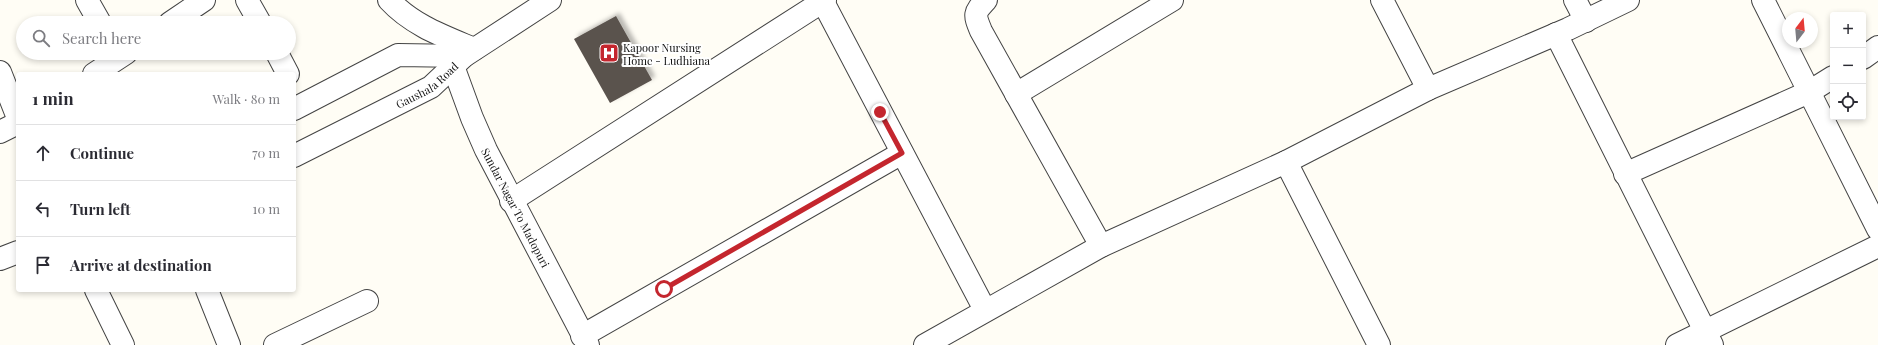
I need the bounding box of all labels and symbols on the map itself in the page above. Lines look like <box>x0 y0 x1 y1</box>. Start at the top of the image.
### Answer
north arrow <box>1782 12 1818 48</box>
place label: Kapoor Nursing Home - Ludhiana <box>623 40 710 68</box>
hospital icon: Kapoor Nursing Home - Ludhiana <box>598 42 620 64</box>
street label: Gaushala Road <box>393 58 461 111</box>
route end <box>871 103 889 121</box>
street label: Sundar Nagar To Madopuri <box>478 145 554 270</box>
route start <box>655 280 673 298</box>

